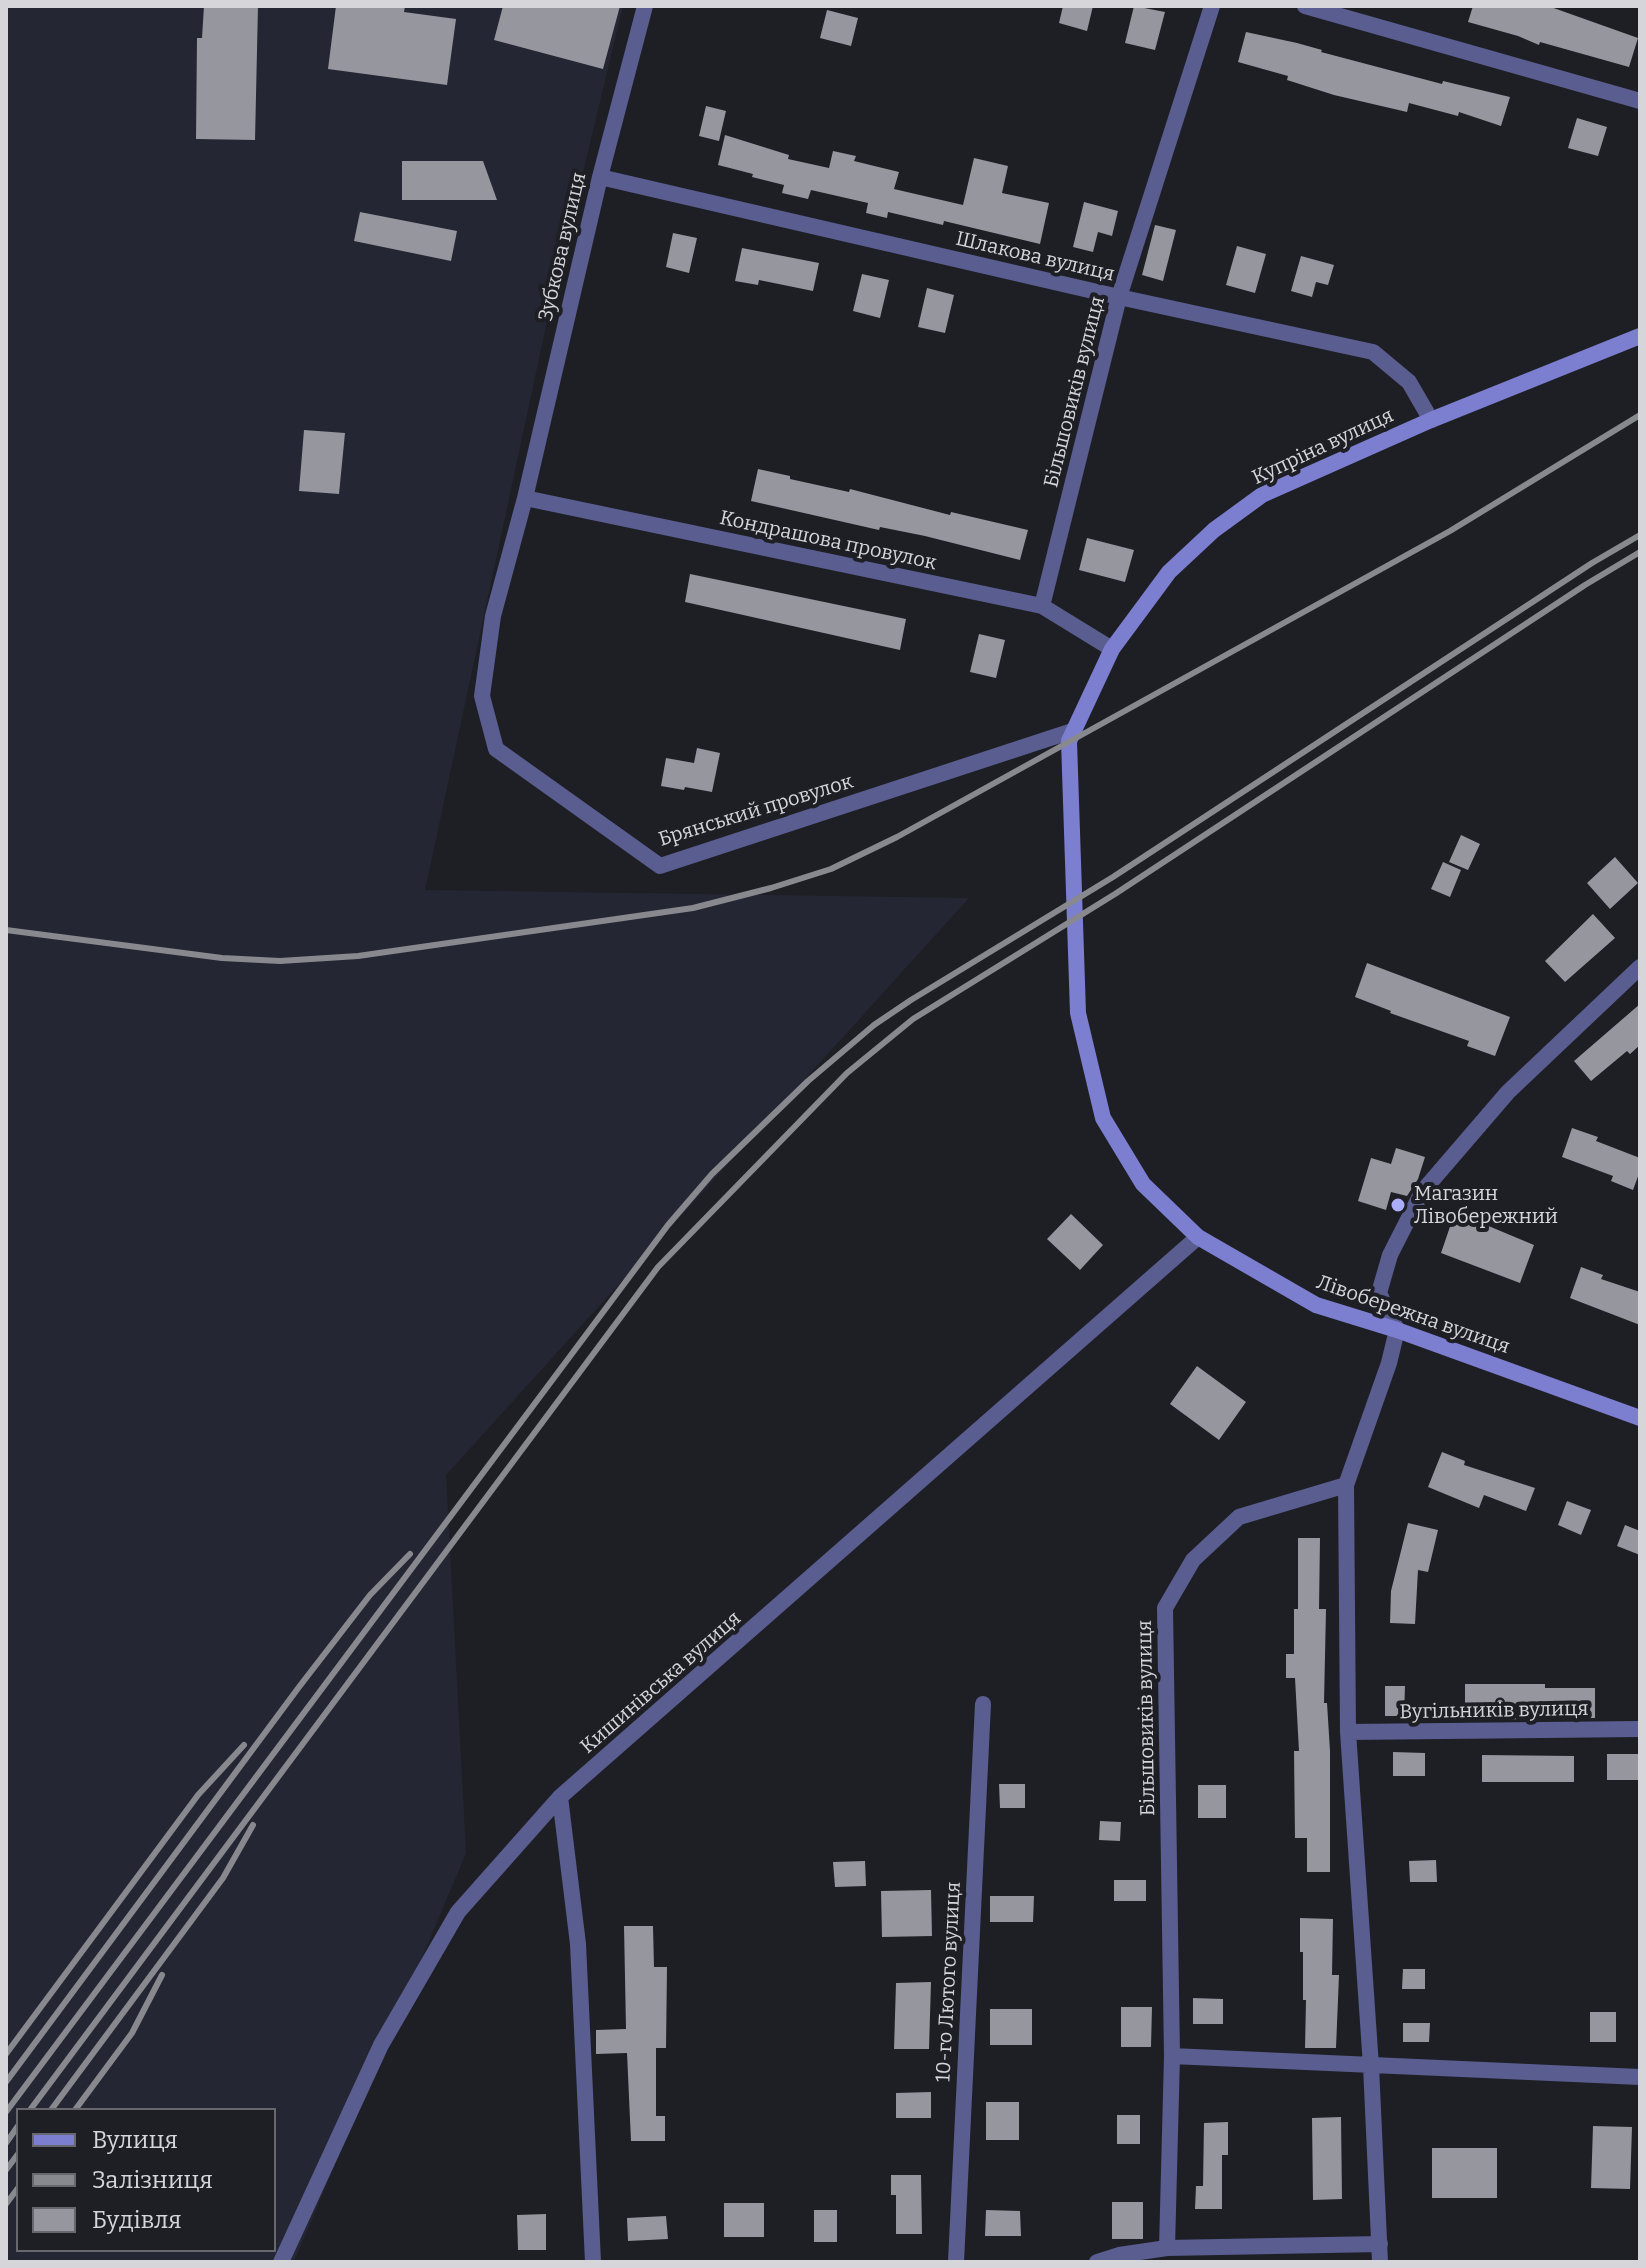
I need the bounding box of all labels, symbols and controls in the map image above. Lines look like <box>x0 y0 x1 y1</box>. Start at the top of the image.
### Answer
street label: Зубкова вулиця <box>534 170 592 324</box>
street label: Шлакова вулиця <box>953 227 1117 287</box>
street label: Більшовиків вулиця <box>1040 294 1110 490</box>
street label: Купріна вулиця <box>1249 404 1397 490</box>
street label: Кондрашова провулок <box>717 506 939 576</box>
street label: Брянський провулок <box>656 770 856 852</box>
place label: Магазин Лівобережний <box>1414 1182 1558 1229</box>
marker: Магазин Лівобережний <box>1389 1196 1407 1214</box>
street label: Лівобережна вулиця <box>1313 1271 1513 1359</box>
street label: Кишинівська вулиця <box>576 1607 746 1759</box>
street label: Більшовиків вулиця <box>1133 1620 1161 1816</box>
street label: Вугільників вулиця <box>1399 1697 1589 1725</box>
street label: 10-го Лютого вулиця <box>932 1881 966 2083</box>
legend <box>16 2108 276 2252</box>
text: Вулиця <box>92 2126 178 2154</box>
text: Залізниця <box>92 2166 213 2194</box>
text: Будівля <box>92 2206 182 2234</box>

